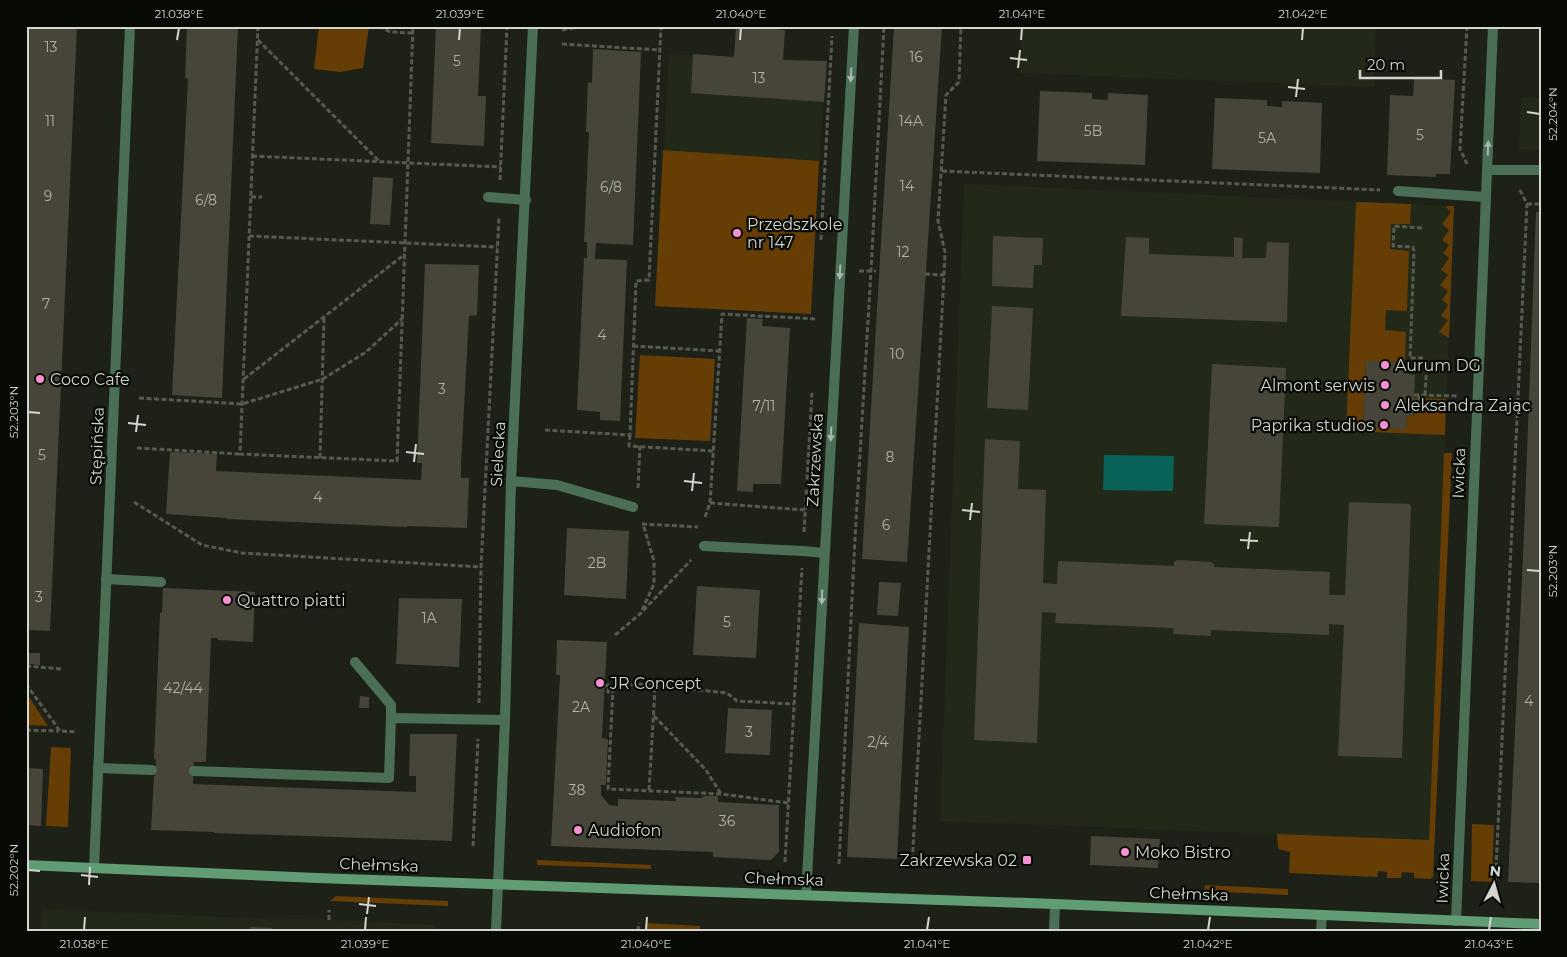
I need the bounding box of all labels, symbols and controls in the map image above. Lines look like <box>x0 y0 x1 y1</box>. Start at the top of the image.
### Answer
text: 21.038°E <box>155 6 203 21</box>
text: 21.039°E <box>436 6 484 21</box>
text: 21.040°E <box>716 6 766 21</box>
text: 21.041°E <box>999 6 1045 21</box>
text: 21.042°E <box>1278 6 1328 21</box>
house number: 13 <box>45 38 58 56</box>
house number: 16 <box>909 48 923 66</box>
scale bar <box>1360 48 1441 80</box>
house number: 5 <box>453 52 461 70</box>
text: 20 m <box>1367 55 1405 74</box>
one-way arrow <box>847 67 855 83</box>
house number: 13 <box>753 69 766 87</box>
text: 52.204°N <box>1545 87 1560 141</box>
house number: 11 <box>45 112 55 130</box>
house number: 14A <box>899 112 924 130</box>
house number: 5B <box>1084 122 1102 140</box>
house number: 5 <box>1416 126 1424 144</box>
house number: 5A <box>1258 129 1277 147</box>
one-way arrow <box>1484 140 1492 156</box>
house number: 14 <box>900 177 915 195</box>
house number: 6/8 <box>600 178 622 196</box>
house number: 9 <box>44 187 52 205</box>
house number: 6/8 <box>195 191 217 209</box>
place label: Przedszkole nr 147 <box>747 215 842 252</box>
marker: Przedszkole nr 147 <box>731 227 743 239</box>
house number: 12 <box>896 243 910 261</box>
one-way arrow <box>836 264 844 280</box>
house number: 7 <box>42 295 50 313</box>
house number: 4 <box>597 326 607 344</box>
house number: 10 <box>890 345 904 363</box>
place label: Aurum DG <box>1395 356 1481 375</box>
marker: Aurum DG <box>1379 359 1391 371</box>
place label: Coco Cafe <box>50 370 130 389</box>
marker: Coco Cafe <box>34 373 46 385</box>
place label: Almont serwis <box>1260 376 1375 395</box>
marker: Almont serwis <box>1379 379 1391 391</box>
house number: 3 <box>438 380 446 398</box>
text: 52.203°N <box>6 386 21 438</box>
place label: Aleksandra Zając <box>1395 396 1531 415</box>
house number: 7/11 <box>753 397 775 415</box>
marker: Aleksandra Zając <box>1379 399 1391 411</box>
street label: Stępińska <box>86 407 108 485</box>
street label: Zakrzewska <box>803 413 827 507</box>
place label: Paprika studios <box>1251 416 1374 435</box>
marker: Paprika studios <box>1378 419 1390 431</box>
street label: Sielecka <box>487 421 509 487</box>
one-way arrow <box>827 427 835 443</box>
house number: 5 <box>38 446 46 464</box>
street label: Iwicka <box>1449 447 1469 499</box>
house number: 8 <box>886 448 895 466</box>
house number: 4 <box>313 488 323 506</box>
house number: 6 <box>882 516 891 534</box>
text: 52.203°N <box>1545 545 1560 597</box>
house number: 2B <box>588 554 606 572</box>
house number: 3 <box>35 588 43 606</box>
one-way arrow <box>818 589 826 605</box>
place label: Quattro piatti <box>237 591 346 610</box>
marker: Quattro piatti <box>221 594 233 606</box>
house number: 1A <box>421 609 438 627</box>
house number: 5 <box>723 613 731 631</box>
place label: JR Concept <box>609 674 702 693</box>
marker: JR Concept <box>594 677 606 689</box>
house number: 42/44 <box>163 679 204 697</box>
house number: 4 <box>1524 692 1534 710</box>
house number: 2A <box>572 698 591 716</box>
house number: 3 <box>745 723 753 741</box>
house number: 2/4 <box>867 733 889 751</box>
house number: 38 <box>569 781 585 799</box>
house number: 36 <box>719 812 736 830</box>
place label: Audiofon <box>588 821 661 840</box>
marker: Audiofon <box>572 824 584 836</box>
place label: Moko Bistro <box>1135 843 1231 862</box>
text: 52.202°N <box>6 844 21 896</box>
marker: Moko Bistro <box>1119 846 1131 858</box>
place label: Zakrzewska 02 <box>899 851 1017 870</box>
street label: Iwicka <box>1433 852 1453 904</box>
street label: Chełmska <box>339 854 419 876</box>
marker: Zakrzewska 02 <box>1021 854 1033 866</box>
north arrow <box>1470 860 1520 910</box>
text: N <box>1489 862 1502 881</box>
street label: Chełmska <box>744 868 824 890</box>
street label: Chełmska <box>1149 883 1229 905</box>
text: 21.038°E <box>60 936 108 951</box>
text: 21.039°E <box>341 936 389 951</box>
text: 21.040°E <box>621 936 671 951</box>
text: 21.041°E <box>904 936 950 951</box>
text: 21.042°E <box>1183 936 1233 951</box>
text: 21.043°E <box>1465 936 1513 951</box>

